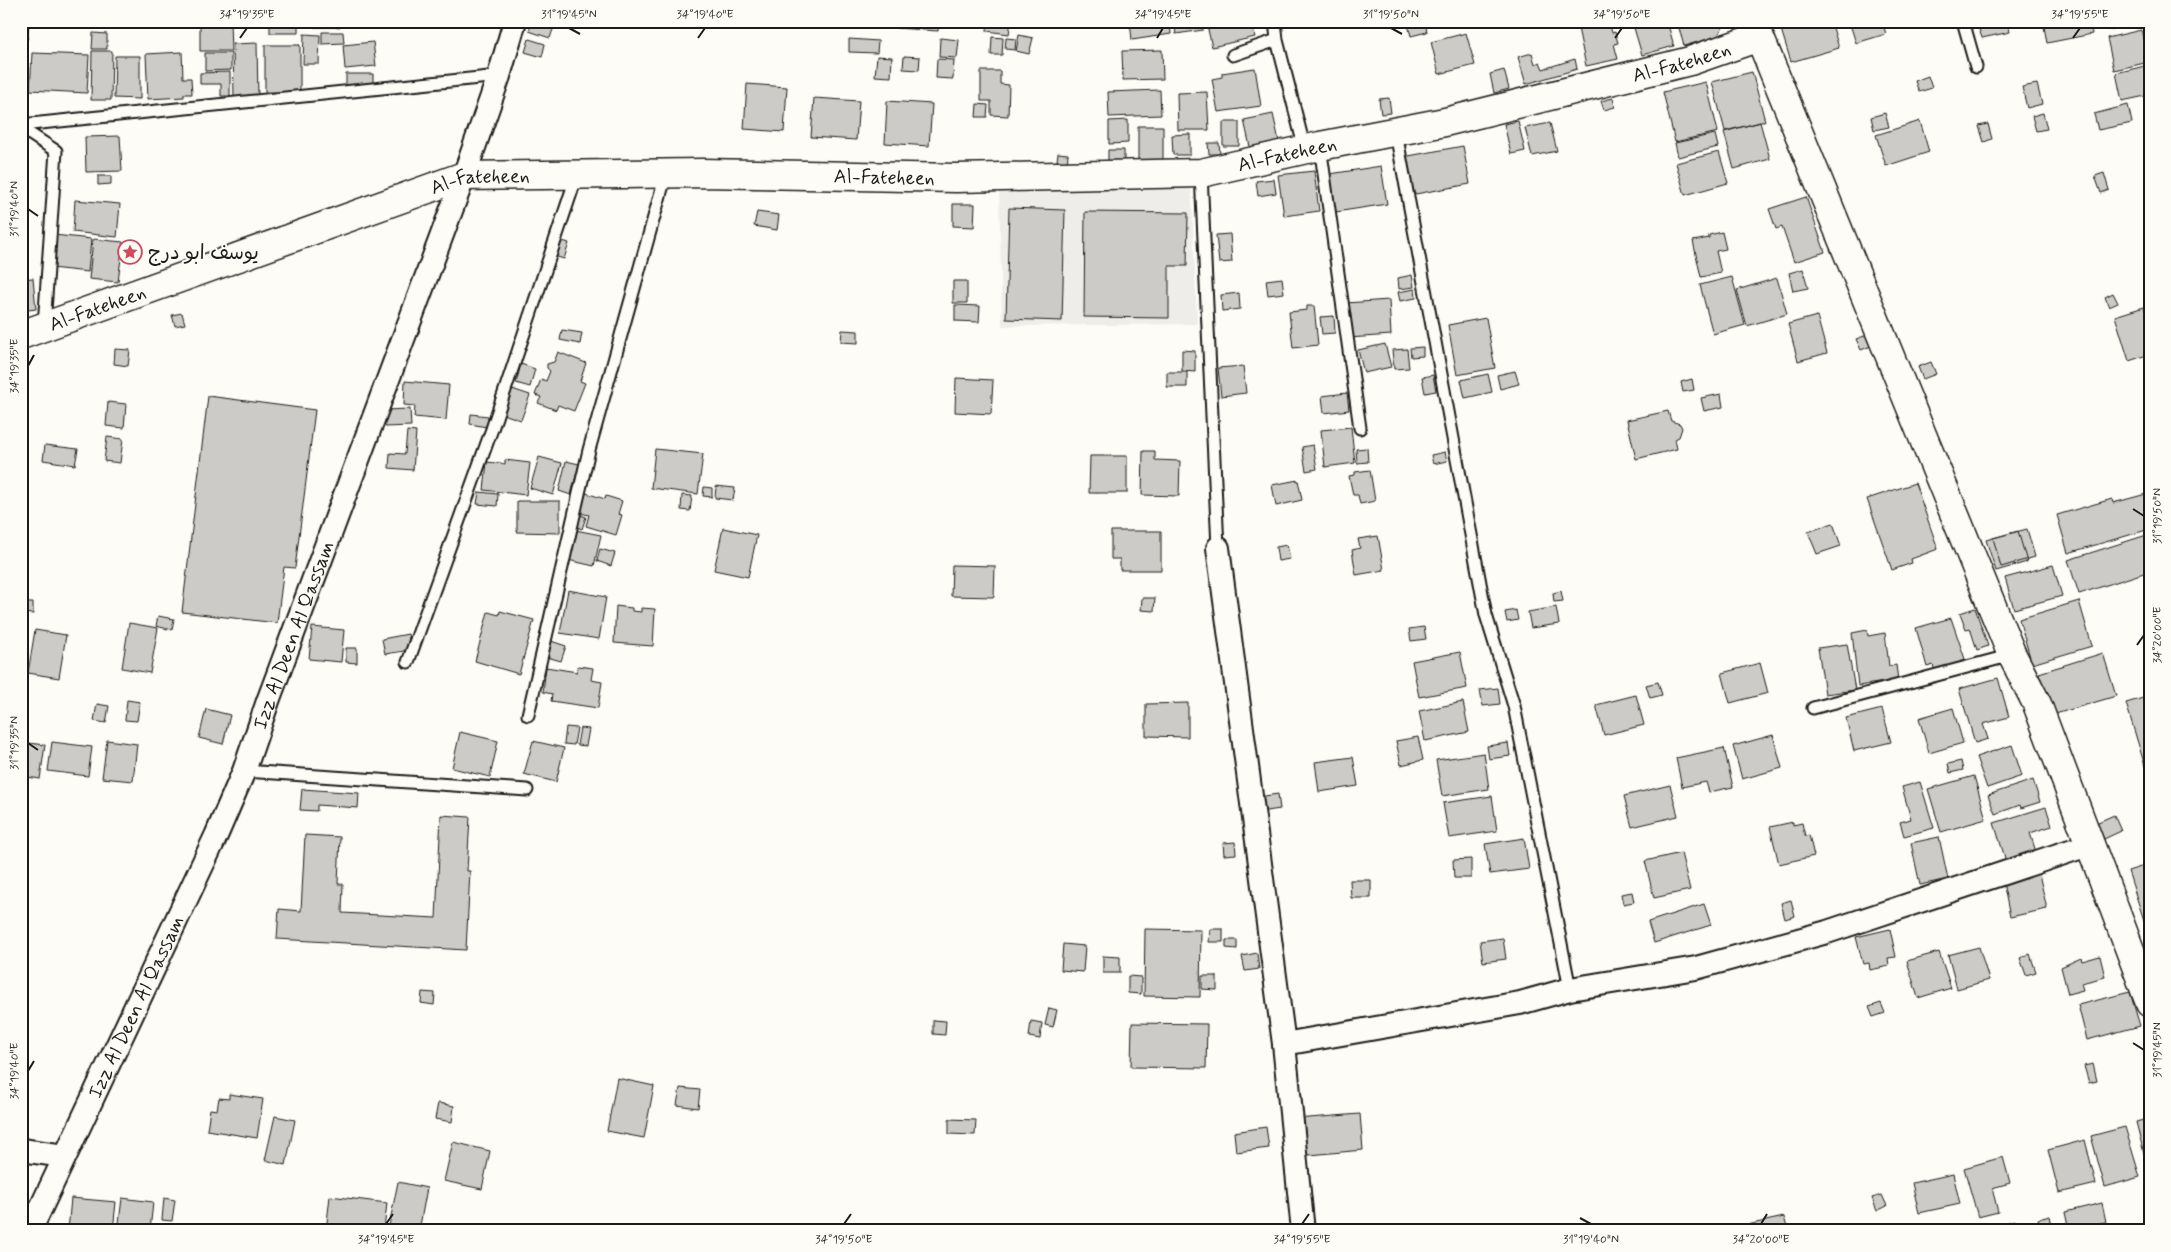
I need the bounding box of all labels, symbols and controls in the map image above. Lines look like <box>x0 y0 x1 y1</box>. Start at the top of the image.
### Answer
text: 34°19'35"E <box>219 7 275 23</box>
text: 31°19'45"N <box>541 7 597 23</box>
text: 34°19'40"E <box>676 7 734 23</box>
text: 34°19'45"E <box>1135 7 1191 23</box>
text: 31°19'50"N <box>1363 7 1419 23</box>
text: 34°19'50"E <box>1593 7 1651 23</box>
text: 34°19'55"E <box>2052 7 2108 23</box>
street label: Al-Fateheen <box>1630 36 1735 90</box>
street label: Al-Fateheen <box>1235 131 1339 179</box>
street label: Al-Fateheen <box>427 163 530 202</box>
street label: Al-Fateheen <box>833 164 935 193</box>
text: 31°19'40"N <box>7 181 23 237</box>
place icon: يوسف ابو درج <box>117 239 143 265</box>
place label: يوسف ابو درج <box>148 240 259 267</box>
street label: Al-Fateheen <box>46 279 150 339</box>
text: 34°19'35"E <box>7 338 23 394</box>
text: 31°19'50"N <box>2150 488 2166 544</box>
street label: Izz Al Deen Al Qassam <box>247 537 342 733</box>
text: 34°20'00"E <box>2150 606 2166 664</box>
text: 31°19'35"N <box>7 716 23 770</box>
street label: Izz Al Deen Al Qassam <box>82 912 192 1103</box>
text: 31°19'45"N <box>2150 1022 2166 1078</box>
text: 34°19'40"E <box>7 1042 23 1100</box>
text: 34°19'45"E <box>358 1232 414 1248</box>
text: 34°19'50"E <box>815 1232 873 1248</box>
text: 34°19'55"E <box>1274 1232 1330 1248</box>
text: 31°19'40"N <box>1563 1232 1619 1248</box>
text: 34°20'00"E <box>1732 1232 1790 1248</box>

